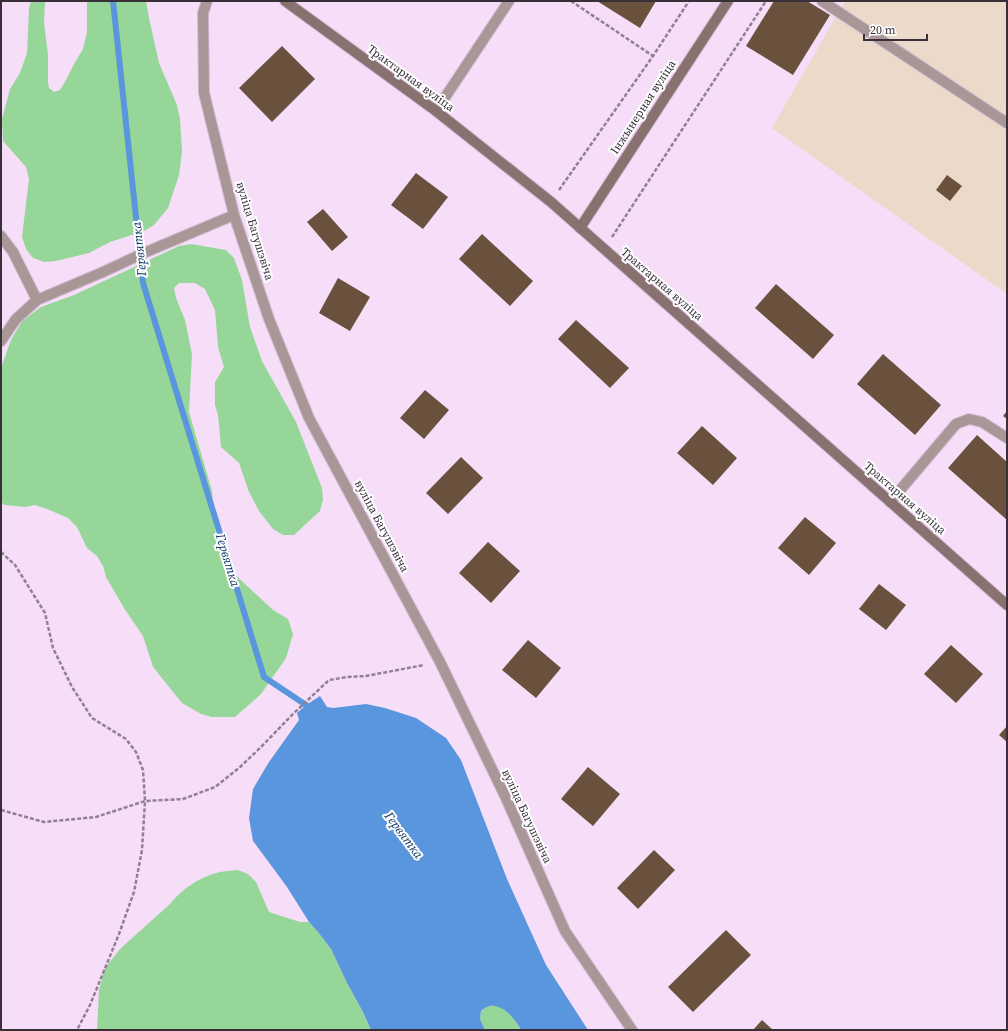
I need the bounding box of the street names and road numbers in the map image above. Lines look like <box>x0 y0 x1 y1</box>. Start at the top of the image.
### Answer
street label: Трактарная вуліца <box>364 41 458 116</box>
street label: Інжынерная вуліца <box>607 56 680 157</box>
street label: вуліца Багушэвіча <box>232 180 278 283</box>
street label: Трактарная вуліца <box>618 244 707 325</box>
street label: Трактарная вуліца <box>861 458 950 539</box>
street label: вуліца Багушэвіча <box>351 477 413 576</box>
street label: вуліца Багушэвіча <box>498 766 556 866</box>

